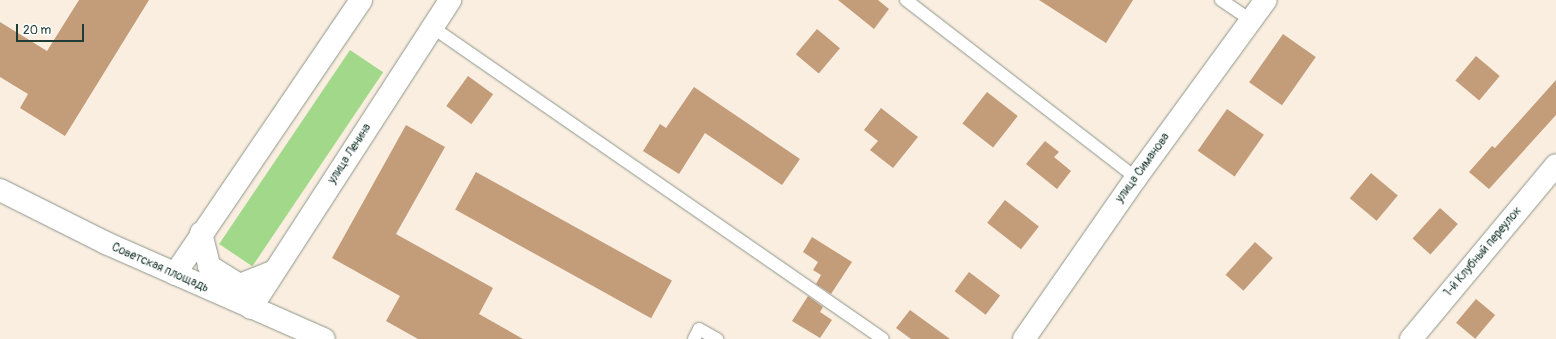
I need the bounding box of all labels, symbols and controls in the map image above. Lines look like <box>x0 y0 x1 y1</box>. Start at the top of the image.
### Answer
scale bar <box>18 16 86 42</box>
text: 20 m <box>23 23 51 38</box>
street label: улица Ленина <box>325 121 375 187</box>
street label: улица Симанова <box>1113 130 1173 206</box>
street label: 1-й Клубный переулок <box>1441 204 1525 300</box>
street label: Советская площадь <box>109 240 211 296</box>

